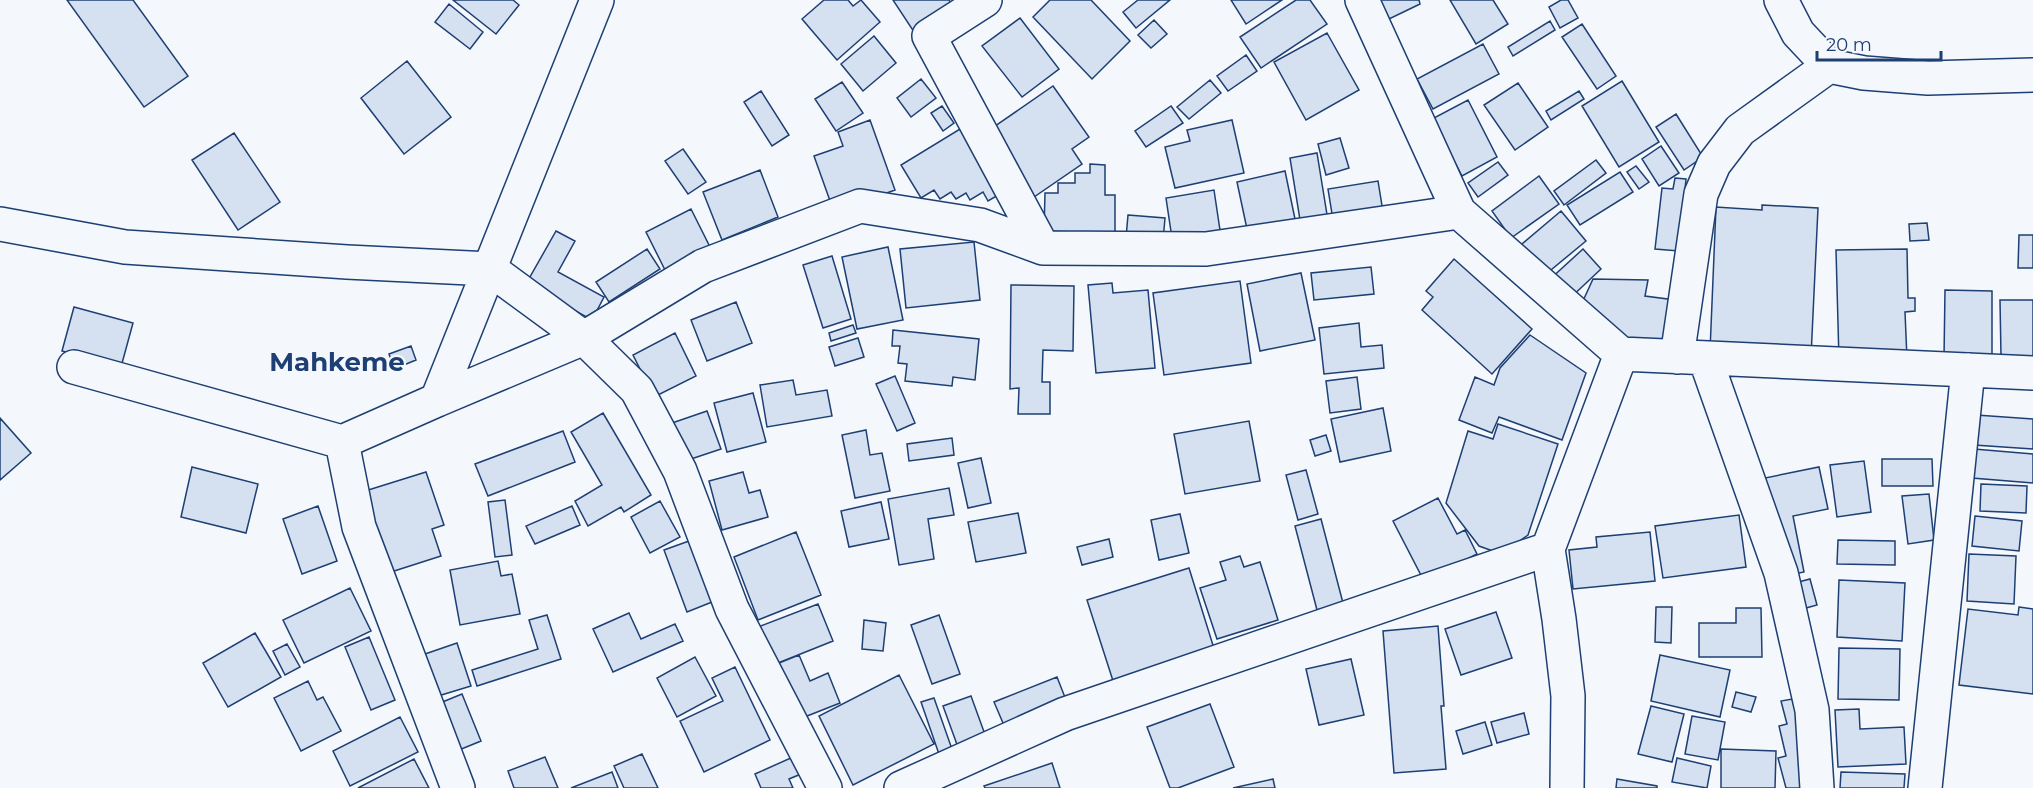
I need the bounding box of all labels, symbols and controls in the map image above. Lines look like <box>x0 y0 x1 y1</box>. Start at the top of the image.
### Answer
scale bar <box>1817 24 1942 62</box>
text: 20 m <box>1826 34 1872 56</box>
district label: Mahkeme <box>269 346 405 378</box>

